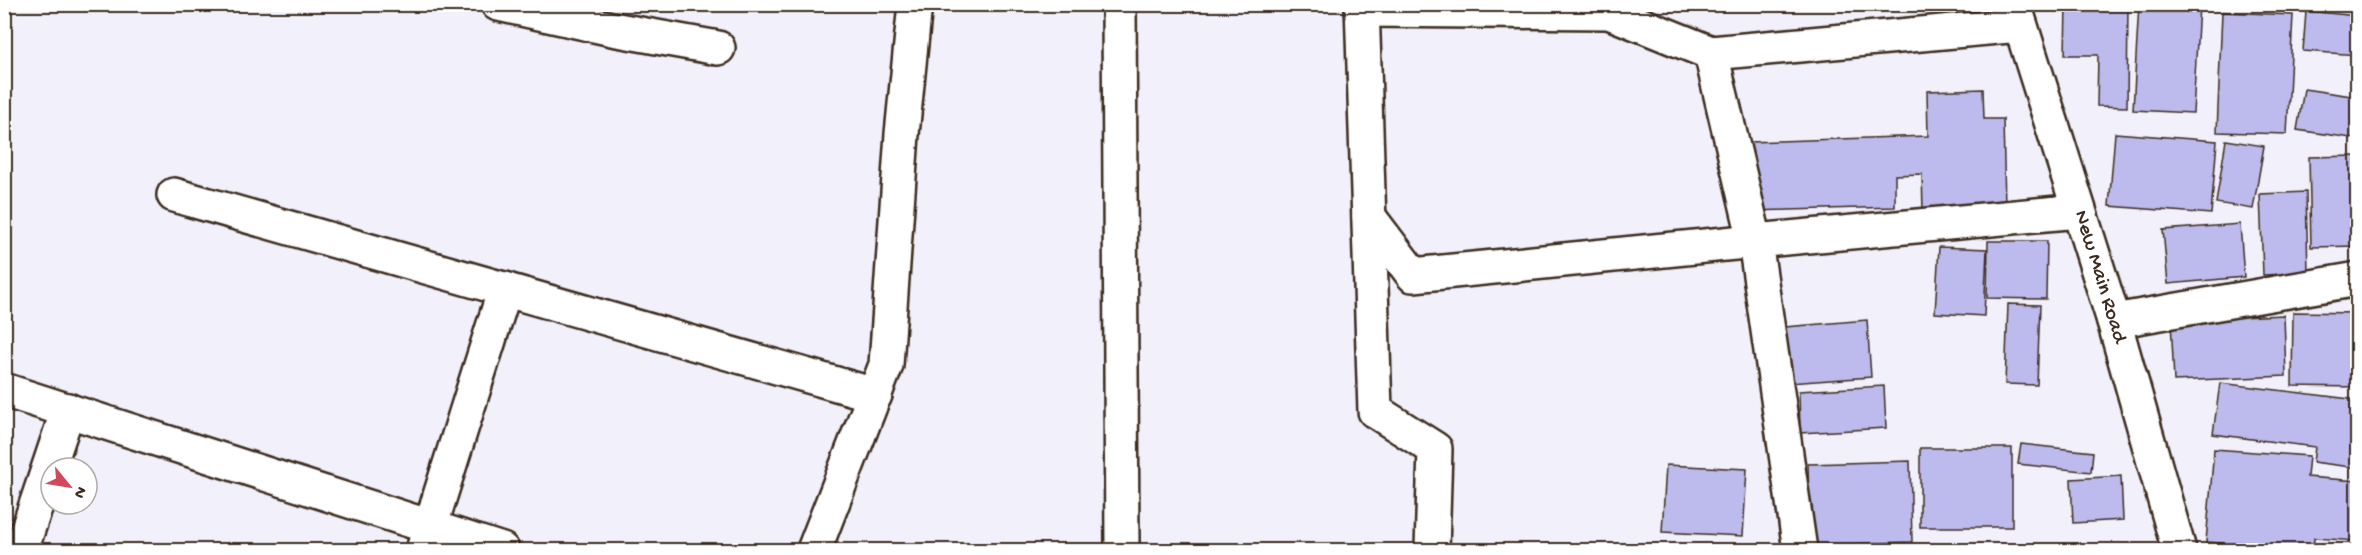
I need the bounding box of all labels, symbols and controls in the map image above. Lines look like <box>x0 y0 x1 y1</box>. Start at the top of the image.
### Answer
street label: New Main Road <box>2067 208 2132 348</box>
north arrow <box>39 456 99 516</box>
text: N <box>68 482 90 501</box>

